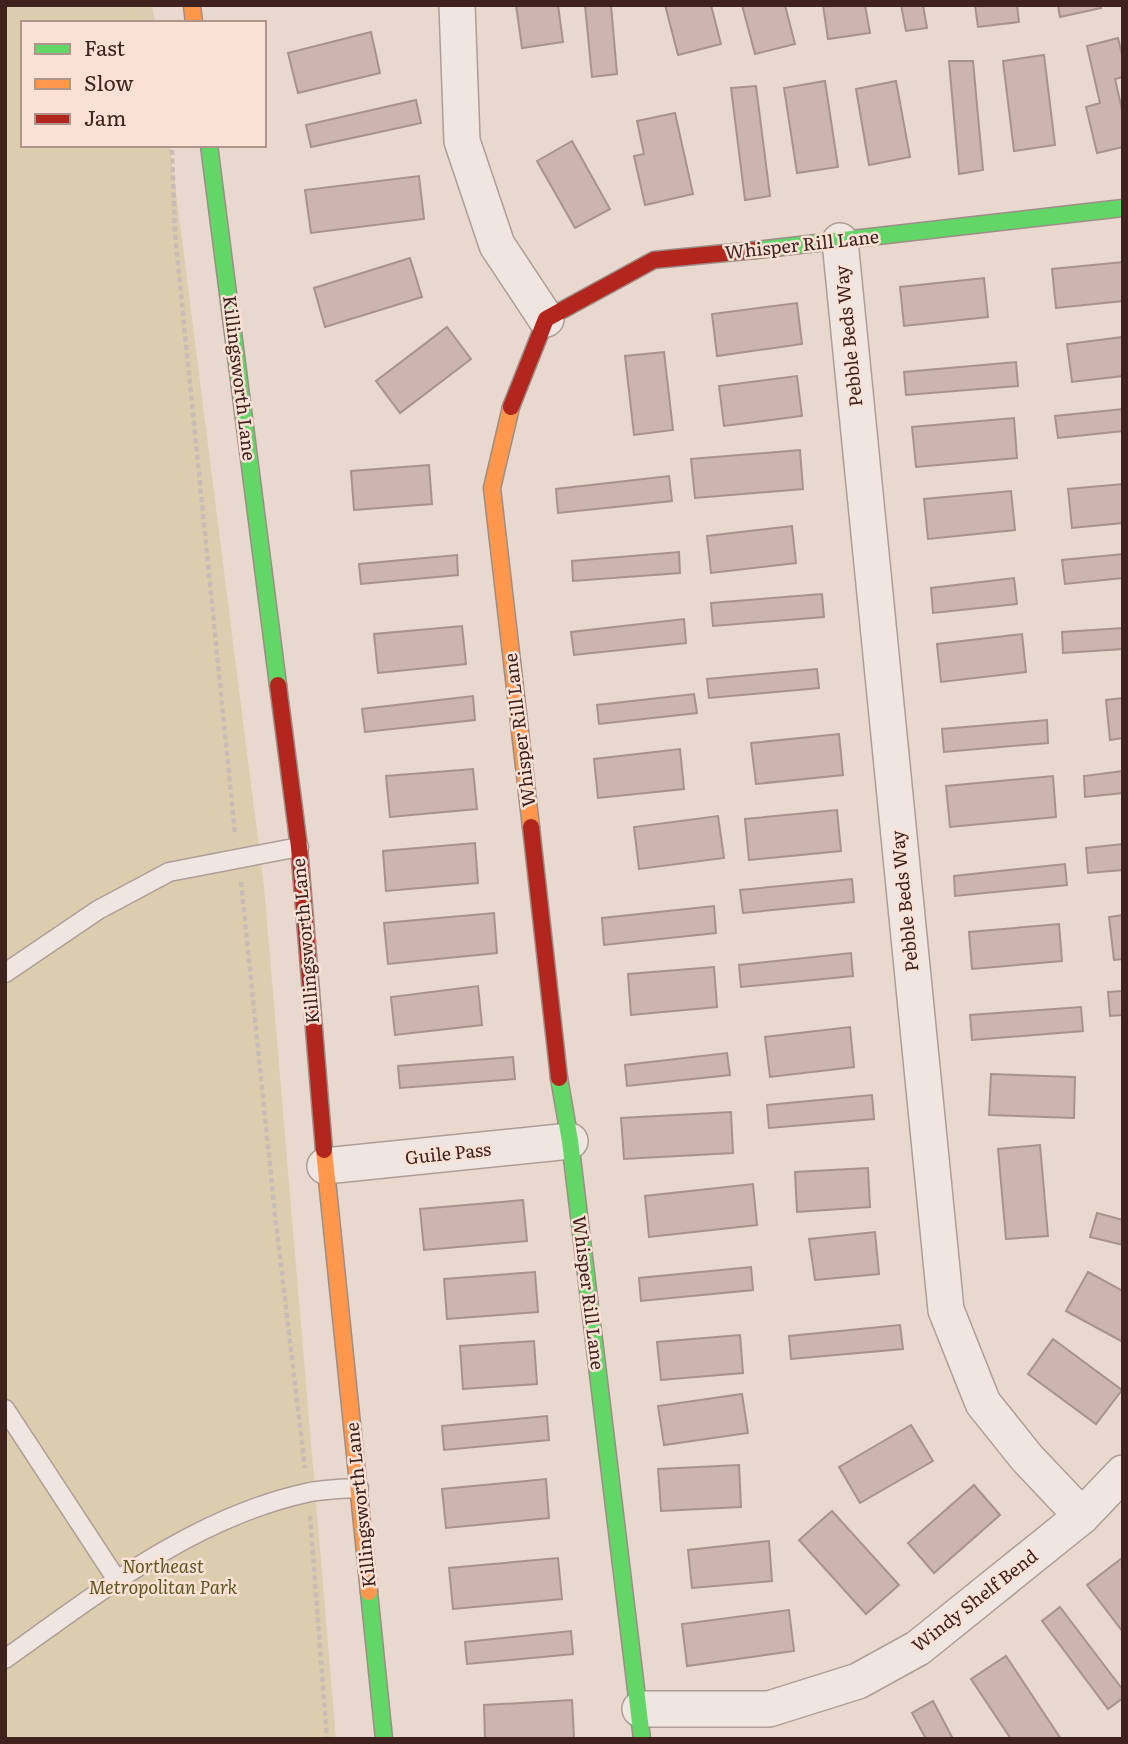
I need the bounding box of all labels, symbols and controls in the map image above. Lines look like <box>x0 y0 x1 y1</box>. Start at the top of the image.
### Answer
legend <box>21 21 266 147</box>
text: Fast <box>84 31 125 62</box>
text: Slow <box>84 66 134 97</box>
text: Jam <box>84 101 126 132</box>
street label: Whisper Rill Lane <box>723 222 880 265</box>
street label: Pebble Beds Way <box>827 264 868 408</box>
street label: Killingsworth Lane <box>217 294 264 462</box>
street label: Whisper Rill Lane <box>496 652 541 809</box>
street label: Pebble Beds Way <box>883 829 924 973</box>
street label: Killingsworth Lane <box>284 857 325 1025</box>
street label: Guile Pass <box>403 1135 492 1170</box>
street label: Whisper Rill Lane <box>567 1214 612 1371</box>
street label: Killingsworth Lane <box>337 1421 382 1589</box>
street label: Windy Shelf Bend <box>905 1542 1043 1658</box>
park label: Northeast Metropolitan Park <box>89 1552 238 1600</box>

